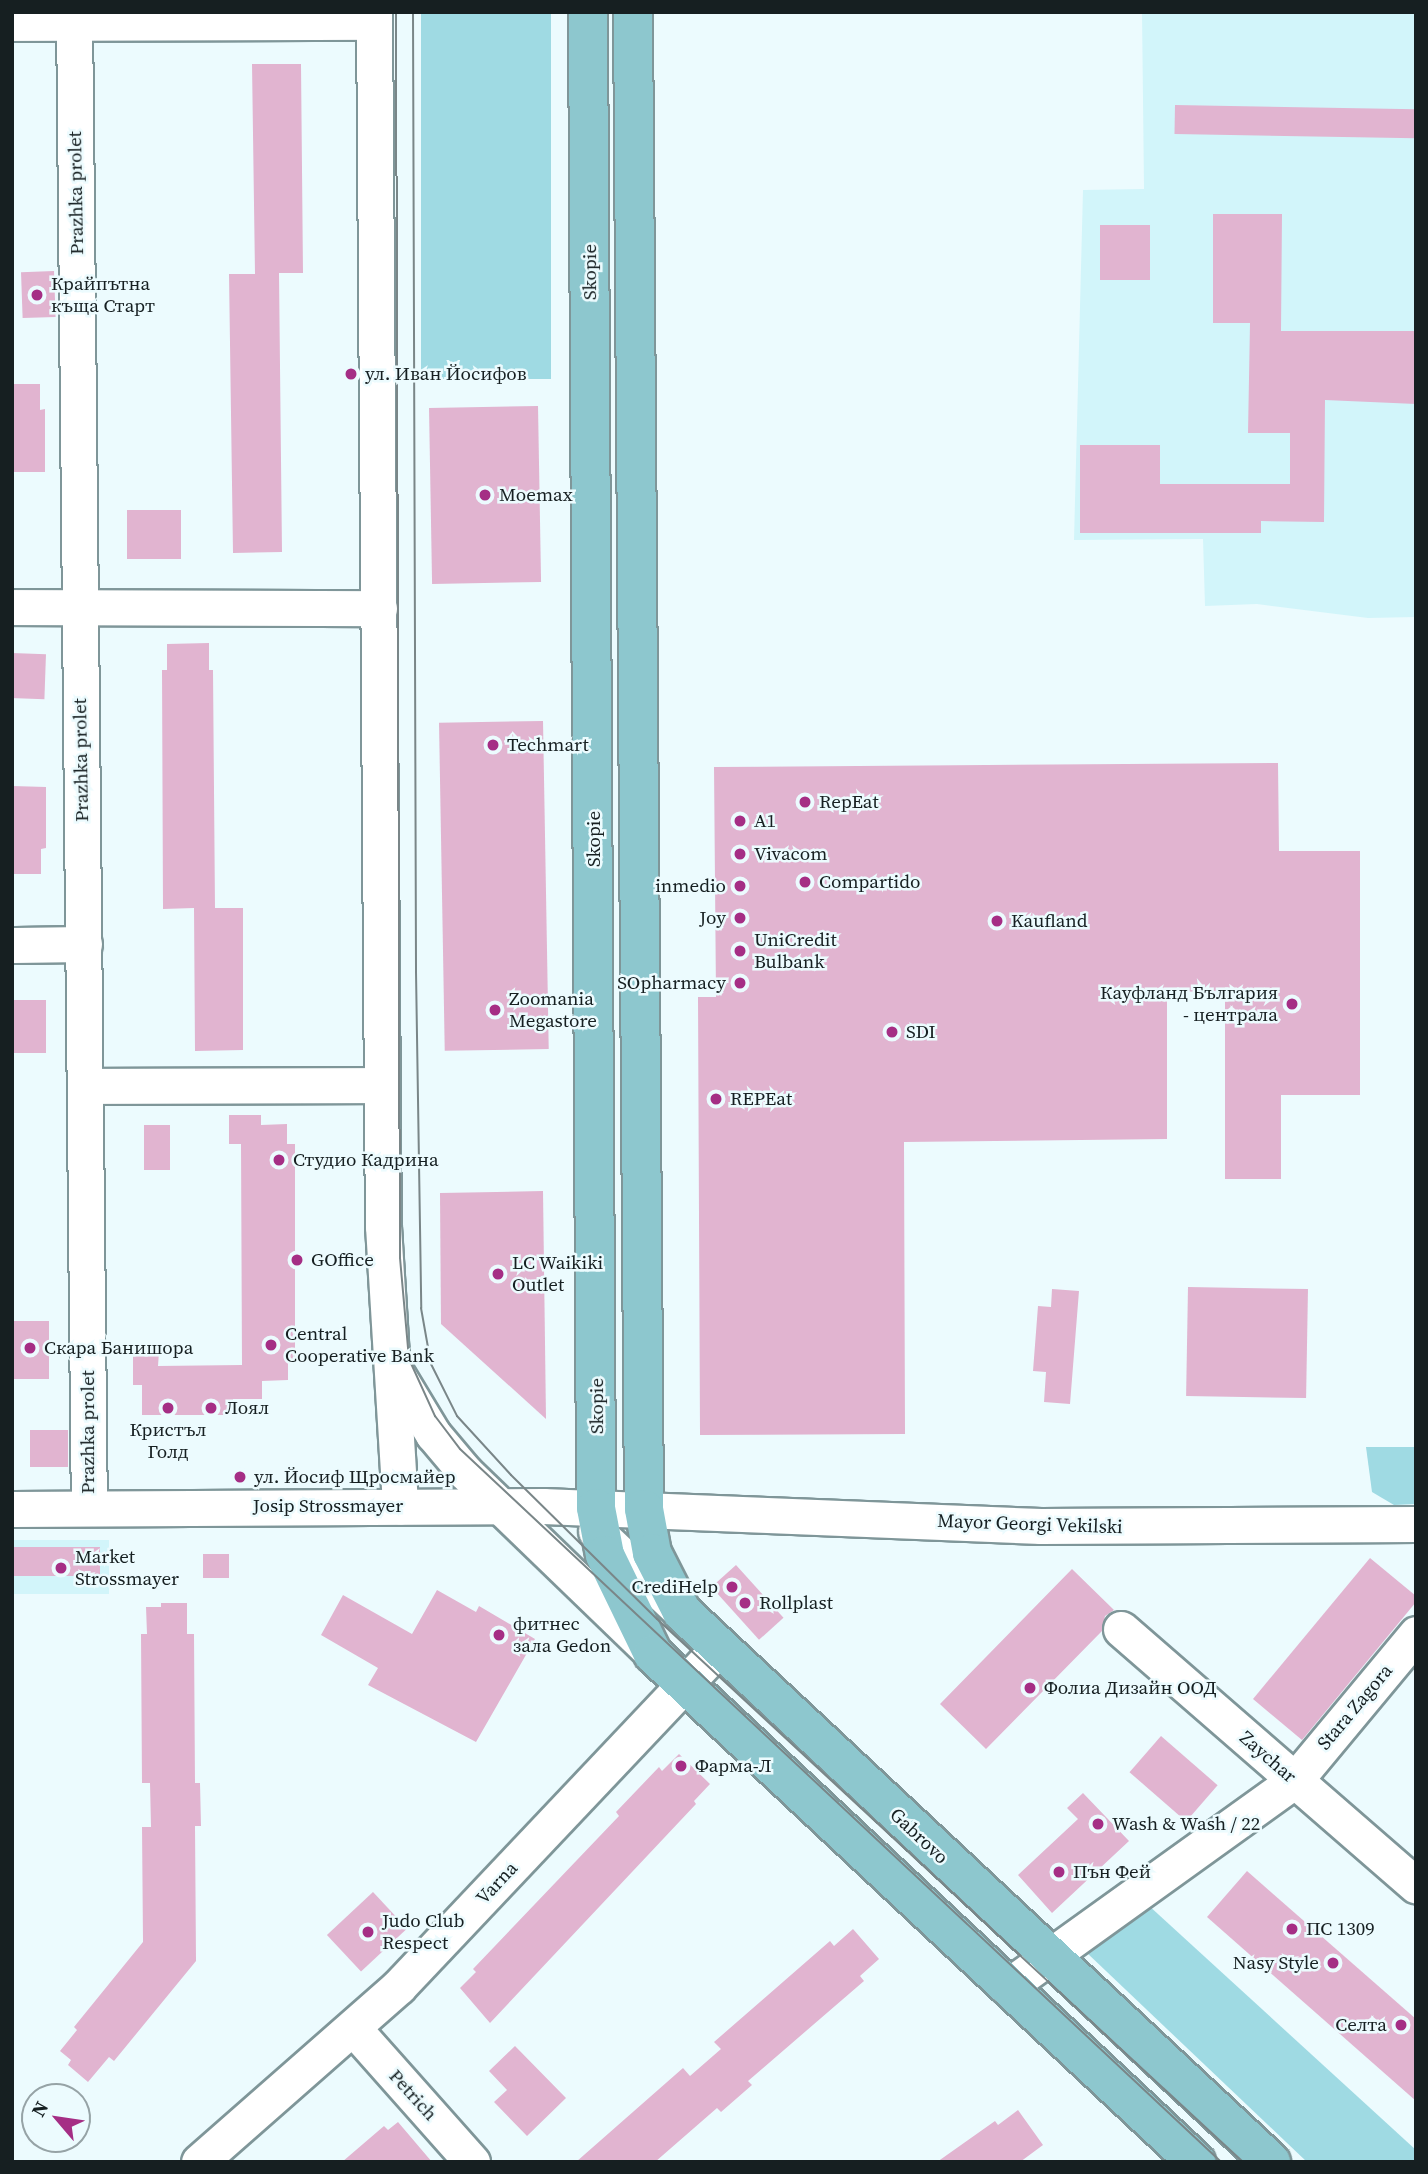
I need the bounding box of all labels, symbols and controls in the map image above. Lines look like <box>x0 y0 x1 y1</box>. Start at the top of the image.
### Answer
street label: Prazhka prolet <box>64 131 88 255</box>
street label: Skopie <box>579 244 601 300</box>
place label: Крайпътна къща Старт <box>51 273 155 317</box>
marker: Крайпътна къща Старт <box>29 287 45 303</box>
place label: ул. Иван Йосифов <box>365 363 527 385</box>
marker: ул. Иван Йосифов <box>343 366 359 382</box>
place label: Moemax <box>499 484 573 506</box>
marker: Moemax <box>477 487 493 503</box>
street label: Prazhka prolet <box>69 698 93 822</box>
place label: Techmart <box>507 734 589 756</box>
marker: Techmart <box>485 737 501 753</box>
place label: RepEat <box>819 791 879 813</box>
marker: RepEat <box>797 794 813 810</box>
place label: A1 <box>754 810 776 832</box>
street label: Skopie <box>583 811 605 867</box>
marker: A1 <box>732 813 748 829</box>
place label: Vivacom <box>754 843 827 865</box>
marker: Vivacom <box>732 846 748 862</box>
place label: Compartido <box>819 871 920 893</box>
marker: Compartido <box>797 874 813 890</box>
place label: inmedio <box>655 875 726 897</box>
marker: inmedio <box>732 878 748 894</box>
place label: Joy <box>699 907 726 929</box>
marker: Joy <box>732 910 748 926</box>
place label: Kaufland <box>1011 910 1088 932</box>
marker: Kaufland <box>989 913 1005 929</box>
place label: UniCredit Bulbank <box>754 929 837 973</box>
marker: UniCredit Bulbank <box>732 943 748 959</box>
place label: SOpharmacy <box>617 972 726 994</box>
marker: SOpharmacy <box>732 975 748 991</box>
place label: Кауфланд България - централа <box>1100 982 1278 1026</box>
place label: Zoomania Megastore <box>509 988 597 1032</box>
marker: Кауфланд България - централа <box>1284 996 1300 1012</box>
marker: Zoomania Megastore <box>487 1002 503 1018</box>
place label: SDI <box>906 1021 936 1043</box>
marker: SDI <box>884 1024 900 1040</box>
place label: REPEat <box>730 1088 792 1110</box>
marker: REPEat <box>708 1091 724 1107</box>
place label: Студио Кадрина <box>293 1149 439 1171</box>
marker: Студио Кадрина <box>271 1152 287 1168</box>
place label: GOffice <box>311 1249 374 1271</box>
marker: GOffice <box>289 1252 305 1268</box>
place label: LC Waikiki Outlet <box>512 1252 604 1296</box>
marker: LC Waikiki Outlet <box>490 1266 506 1282</box>
place label: Central Cooperative Bank <box>285 1323 434 1367</box>
place label: Скара Банишора <box>44 1337 193 1359</box>
marker: Central Cooperative Bank <box>263 1337 279 1353</box>
marker: Скара Банишора <box>22 1340 38 1356</box>
street label: Prazhka prolet <box>77 1370 99 1494</box>
street label: Skopie <box>586 1378 608 1434</box>
place label: Лоял <box>225 1397 269 1419</box>
marker: Кристъл Голд <box>160 1400 176 1416</box>
marker: Лоял <box>203 1400 219 1416</box>
place label: Кристъл Голд <box>130 1419 206 1463</box>
place label: ул. Йосиф Щросмайер <box>254 1466 456 1488</box>
marker: ул. Йосиф Щросмайер <box>232 1469 248 1485</box>
street label: Josip Strossmayer <box>253 1495 403 1517</box>
street label: Mayor Georgi Vekilski <box>937 1509 1123 1539</box>
place label: Market Strossmayer <box>75 1546 179 1590</box>
marker: Market Strossmayer <box>53 1560 69 1576</box>
place label: CrediHelp <box>632 1576 718 1598</box>
marker: CrediHelp <box>724 1579 740 1595</box>
place label: Rollplast <box>759 1592 833 1614</box>
marker: Rollplast <box>737 1595 753 1611</box>
place label: фитнес зала Gedon <box>513 1613 611 1657</box>
marker: фитнес зала Gedon <box>491 1627 507 1643</box>
street label: Stara Zagora <box>1313 1660 1397 1754</box>
place label: Фолиа Дизайн ООД <box>1044 1677 1217 1699</box>
marker: Фолиа Дизайн ООД <box>1022 1680 1038 1696</box>
street label: Zaychar <box>1235 1726 1301 1788</box>
place label: Фарма-Л <box>695 1755 772 1777</box>
marker: Фарма-Л <box>673 1758 689 1774</box>
street label: Gabrovo <box>885 1803 953 1869</box>
place label: Wash & Wash / 22 <box>1112 1813 1261 1835</box>
marker: Wash & Wash / 22 <box>1090 1816 1106 1832</box>
street label: Varna <box>472 1857 522 1909</box>
place label: Пън Фей <box>1073 1861 1151 1883</box>
marker: Пън Фей <box>1051 1864 1067 1880</box>
place label: Judo Club Respect <box>382 1910 465 1954</box>
place label: ПС 1309 <box>1306 1918 1375 1940</box>
marker: ПС 1309 <box>1284 1921 1300 1937</box>
marker: Judo Club Respect <box>360 1924 376 1940</box>
place label: Nasy Style <box>1233 1952 1319 1974</box>
marker: Nasy Style <box>1325 1955 1341 1971</box>
place label: Селта <box>1335 2014 1387 2036</box>
marker: Селта <box>1393 2017 1409 2033</box>
street label: Petrich <box>384 2065 442 2125</box>
north arrow <box>21 2083 91 2153</box>
text: N <box>25 2096 54 2121</box>

